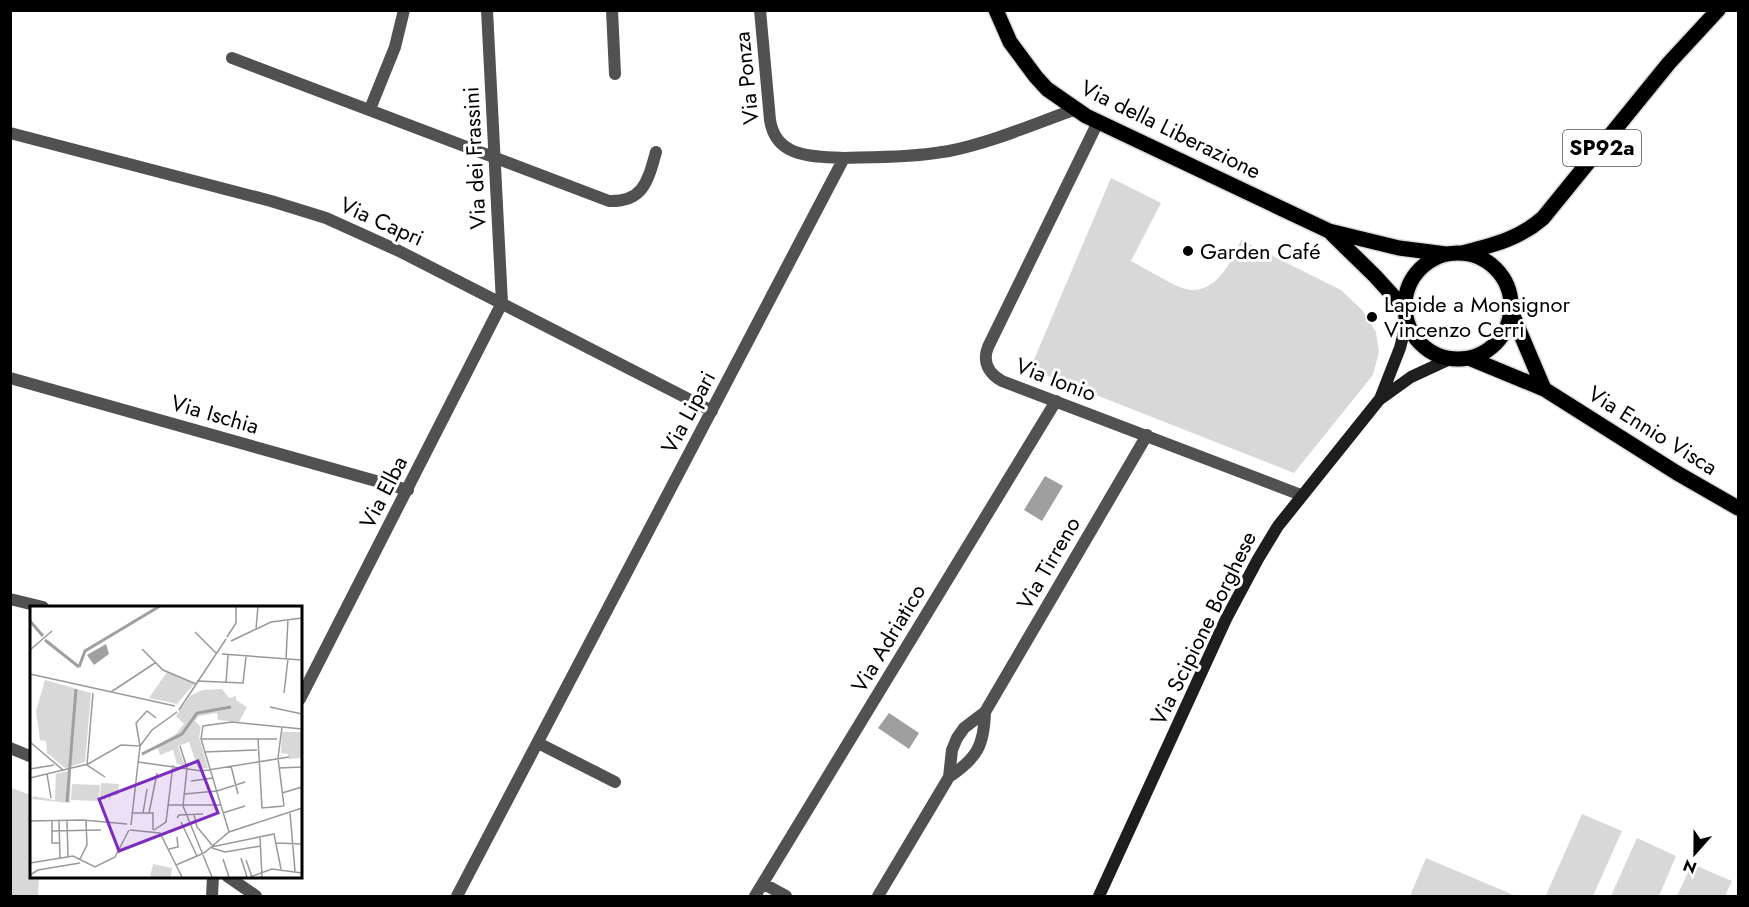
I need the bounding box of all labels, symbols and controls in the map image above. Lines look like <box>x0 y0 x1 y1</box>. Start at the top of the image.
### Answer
street label: Via Ponza <box>725 30 767 126</box>
street label: Via della Liberazione <box>1075 71 1267 187</box>
street label: Via dei Frassini <box>454 86 494 230</box>
road number: SP92a <box>1563 130 1641 166</box>
street label: Via Capri <box>335 188 429 254</box>
place label: Garden Café <box>1200 235 1320 267</box>
marker: Garden Café <box>1181 244 1195 258</box>
place label: Lapide a Monsignor Vincenzo Cerri <box>1384 288 1570 345</box>
marker: Lapide a Monsignor Vincenzo Cerri <box>1365 310 1379 324</box>
street label: Via Ionio <box>1011 349 1101 409</box>
street label: Via Lipari <box>653 365 723 459</box>
street label: Via Ennio Visca <box>1582 377 1724 483</box>
street label: Via Ischia <box>167 386 263 442</box>
street label: Via Elba <box>351 450 415 534</box>
street label: Via Tirreno <box>1008 510 1088 616</box>
street label: Via Scipione Borghese <box>1142 525 1264 731</box>
street label: Via Adriatico <box>843 578 933 698</box>
inset map <box>30 606 302 877</box>
north arrow <box>1665 823 1725 883</box>
text: N <box>1680 854 1700 880</box>

